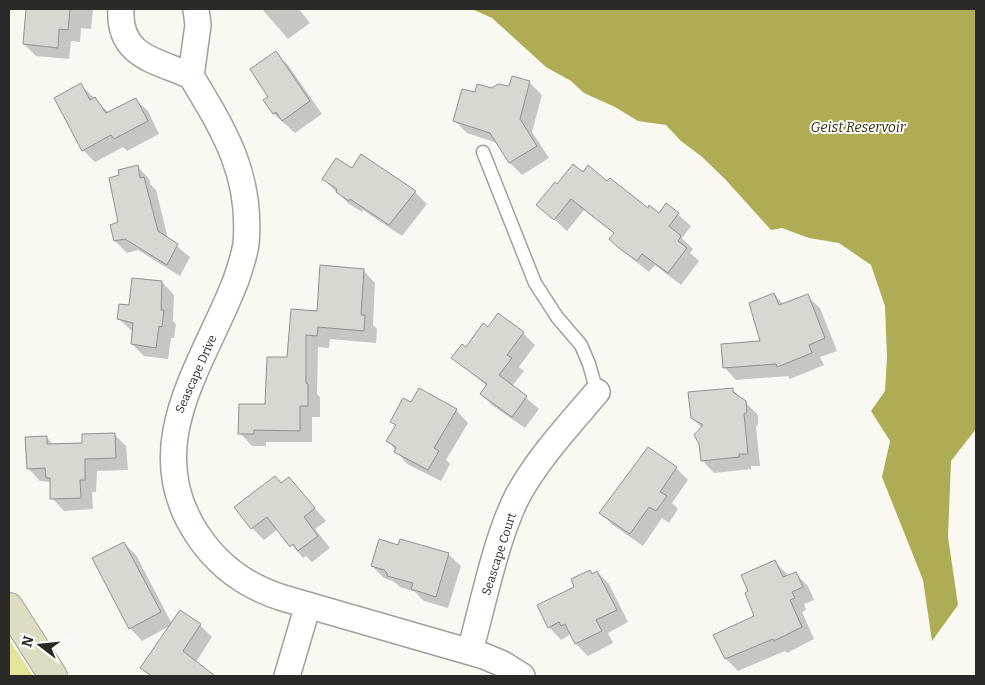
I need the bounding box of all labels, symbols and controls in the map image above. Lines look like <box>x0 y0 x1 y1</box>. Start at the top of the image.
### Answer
water label: Geist Reservoir <box>811 119 907 136</box>
street label: Seascape Drive <box>172 333 220 415</box>
street label: Seascape Court <box>479 510 519 597</box>
north arrow <box>15 620 65 670</box>
text: N <box>18 634 38 649</box>

